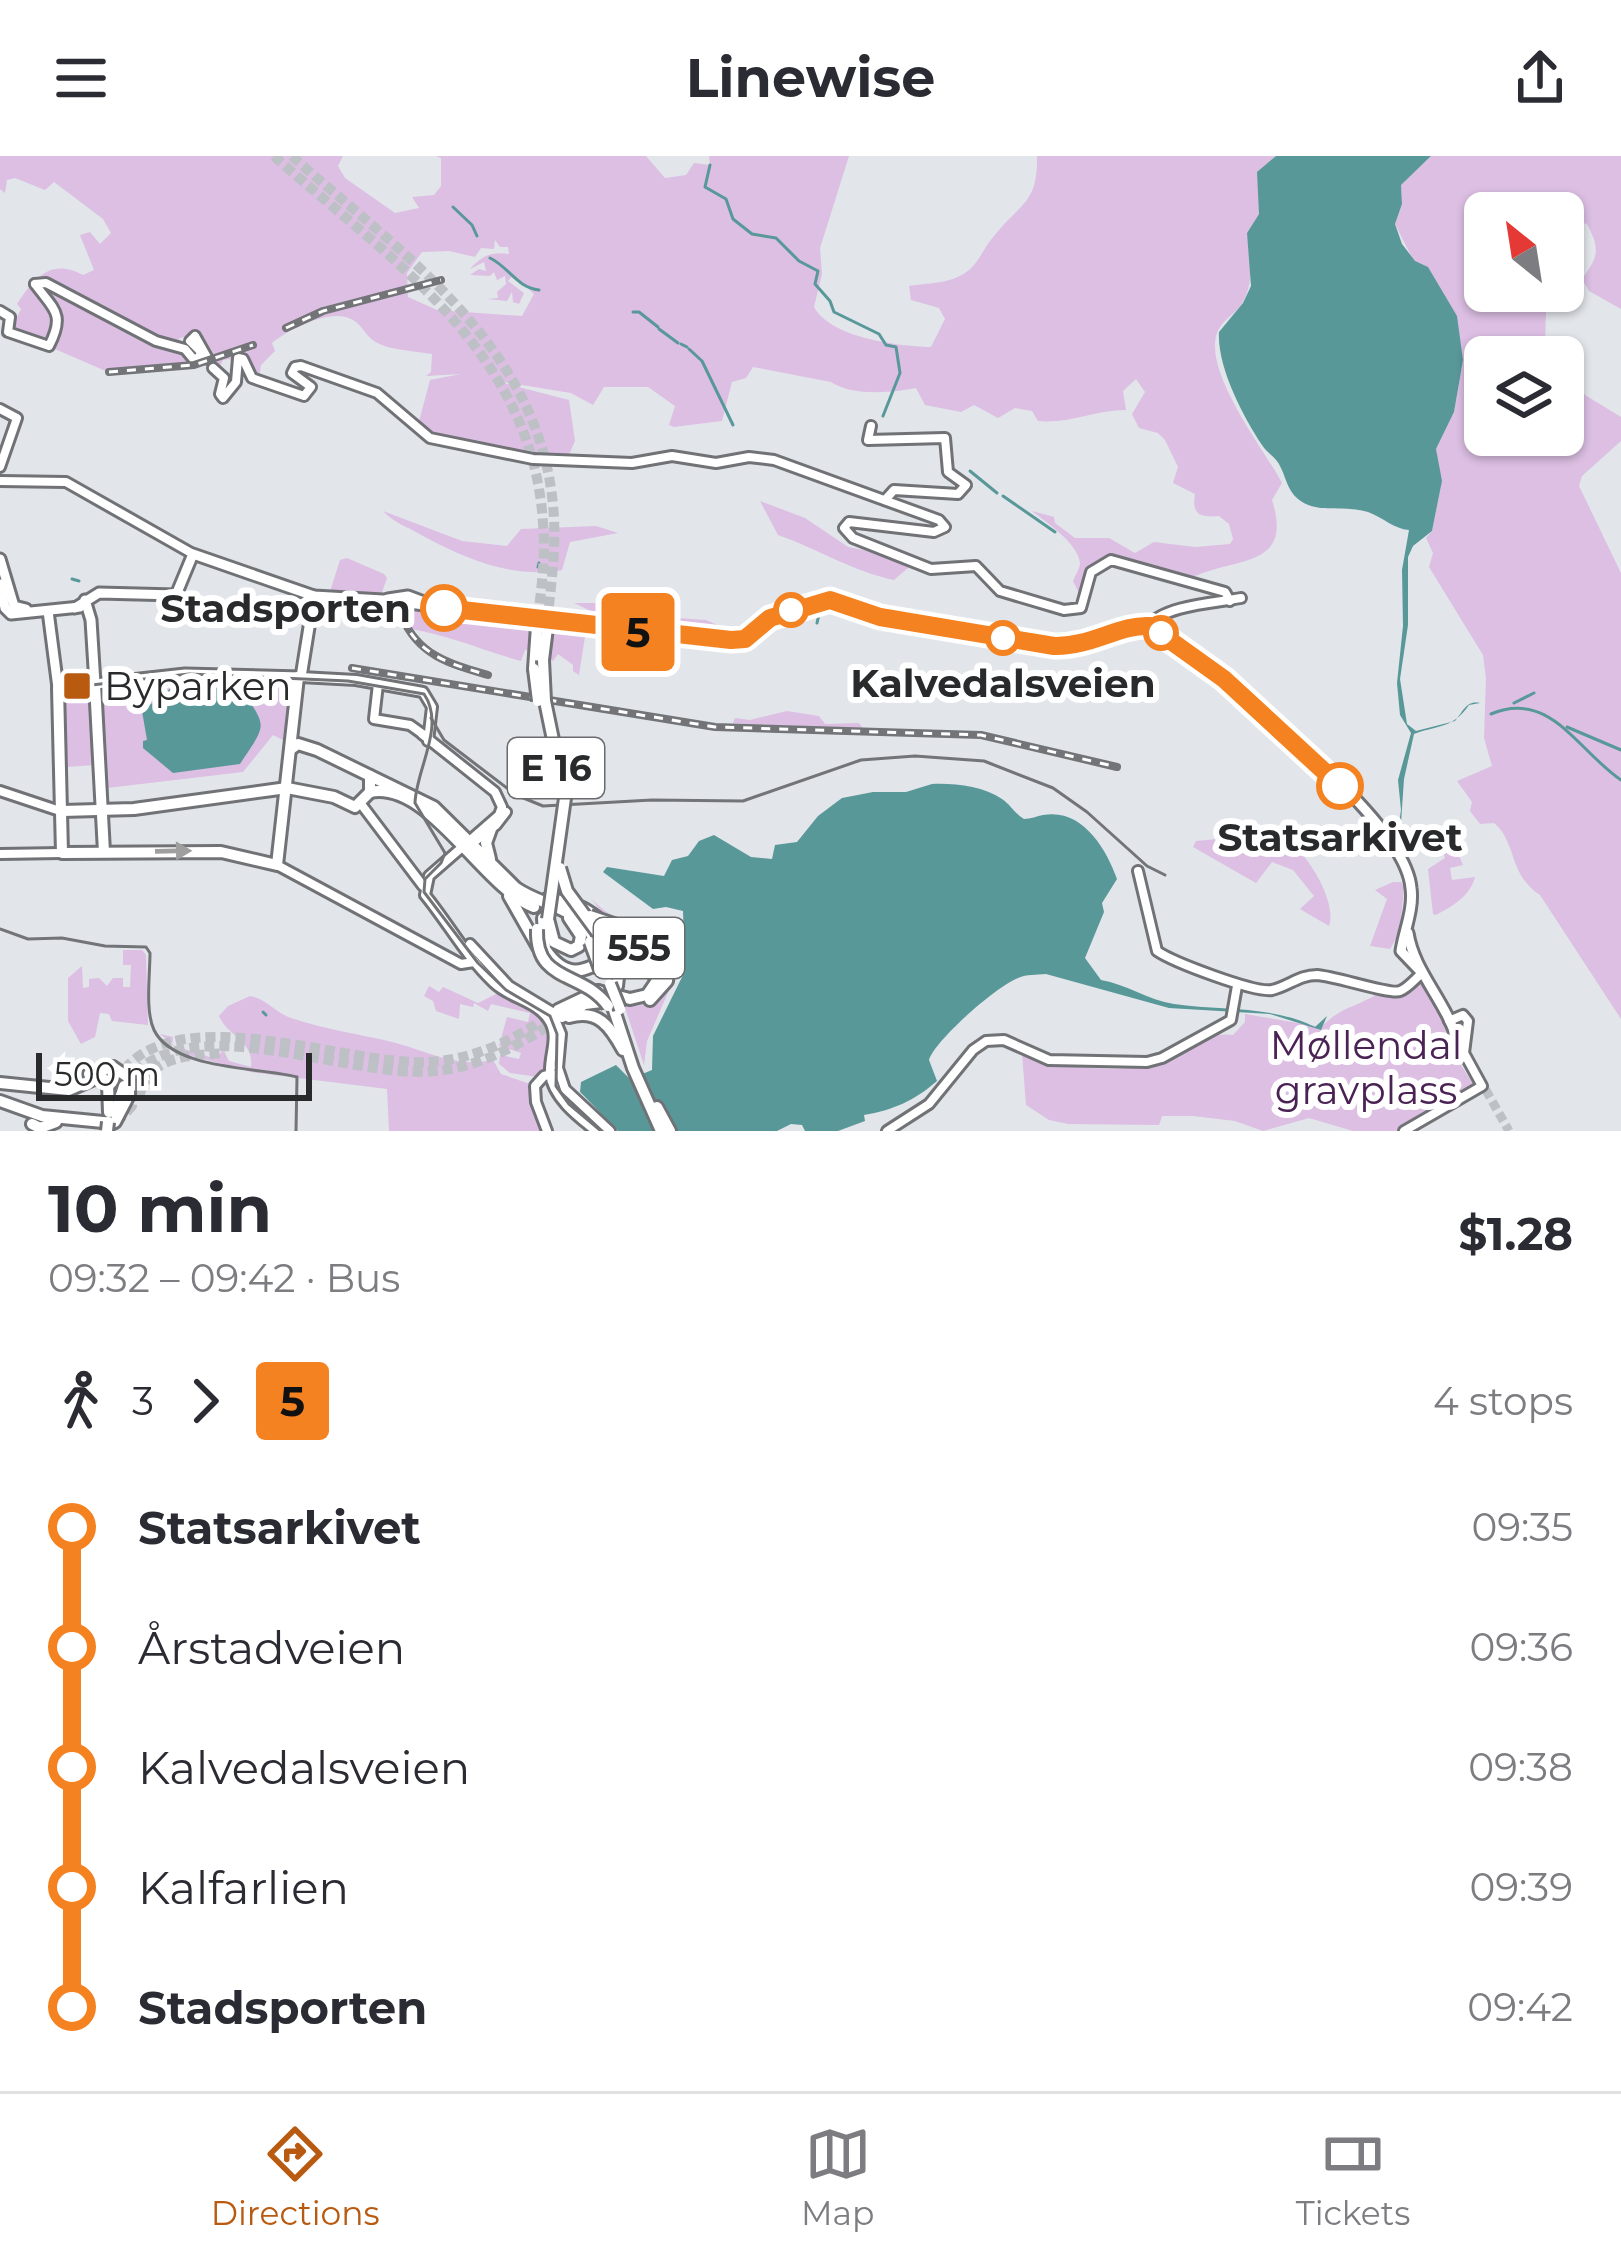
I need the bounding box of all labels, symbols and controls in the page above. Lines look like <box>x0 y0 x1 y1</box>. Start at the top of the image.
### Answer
icon: menu <box>48 45 114 111</box>
text: Linewise <box>686 45 935 111</box>
icon: share <box>1507 45 1573 111</box>
north arrow <box>1464 192 1584 312</box>
map controls <box>1464 192 1584 456</box>
button: layers <box>1464 336 1584 456</box>
place label: Stadsporten <box>160 584 411 632</box>
marker: Stadsporten <box>422 586 466 630</box>
line badge: 5 <box>599 593 677 671</box>
unlabelled marker <box>775 594 807 626</box>
text: 5 <box>626 606 651 658</box>
unlabelled marker <box>1145 617 1177 649</box>
marker: Kalvedalsveien <box>987 622 1019 654</box>
place label: Kalvedalsveien <box>850 659 1156 707</box>
place label: Byparken <box>104 662 292 710</box>
marker: Byparken <box>61 670 93 702</box>
road number: E 16 <box>508 738 604 798</box>
marker: Statsarkivet <box>1318 764 1362 808</box>
place label: Statsarkivet <box>1217 813 1463 861</box>
one-way arrow <box>155 842 193 861</box>
road number: 555 <box>594 918 684 978</box>
park label: Møllendal gravplass <box>1270 1021 1462 1114</box>
scale bar <box>36 1047 312 1100</box>
text: 500 m <box>54 1054 160 1094</box>
text: 10 min <box>48 1168 272 1249</box>
text: $1.28 <box>1459 1206 1573 1261</box>
text: 09:32 – 09:42 · Bus <box>48 1254 400 1302</box>
icon: walk <box>48 1368 114 1434</box>
icon: forward <box>172 1368 238 1434</box>
text: 5 <box>280 1375 305 1427</box>
text: 3 <box>132 1377 154 1425</box>
text: 4 stops <box>1433 1377 1573 1425</box>
text: Statsarkivet <box>138 1500 421 1555</box>
text: 09:35 <box>1471 1503 1573 1551</box>
text: Årstadveien <box>138 1620 405 1675</box>
text: 09:36 <box>1469 1623 1573 1671</box>
text: Kalvedalsveien <box>138 1740 470 1795</box>
text: 09:38 <box>1468 1743 1573 1791</box>
text: Kalfarlien <box>138 1860 349 1915</box>
text: 09:39 <box>1469 1863 1573 1911</box>
text: Stadsporten <box>138 1980 427 2035</box>
text: 09:42 <box>1467 1983 1573 2031</box>
tab: Directions <box>211 2121 380 2233</box>
tab: Map <box>801 2121 874 2233</box>
tab: Tickets <box>1296 2121 1410 2233</box>

